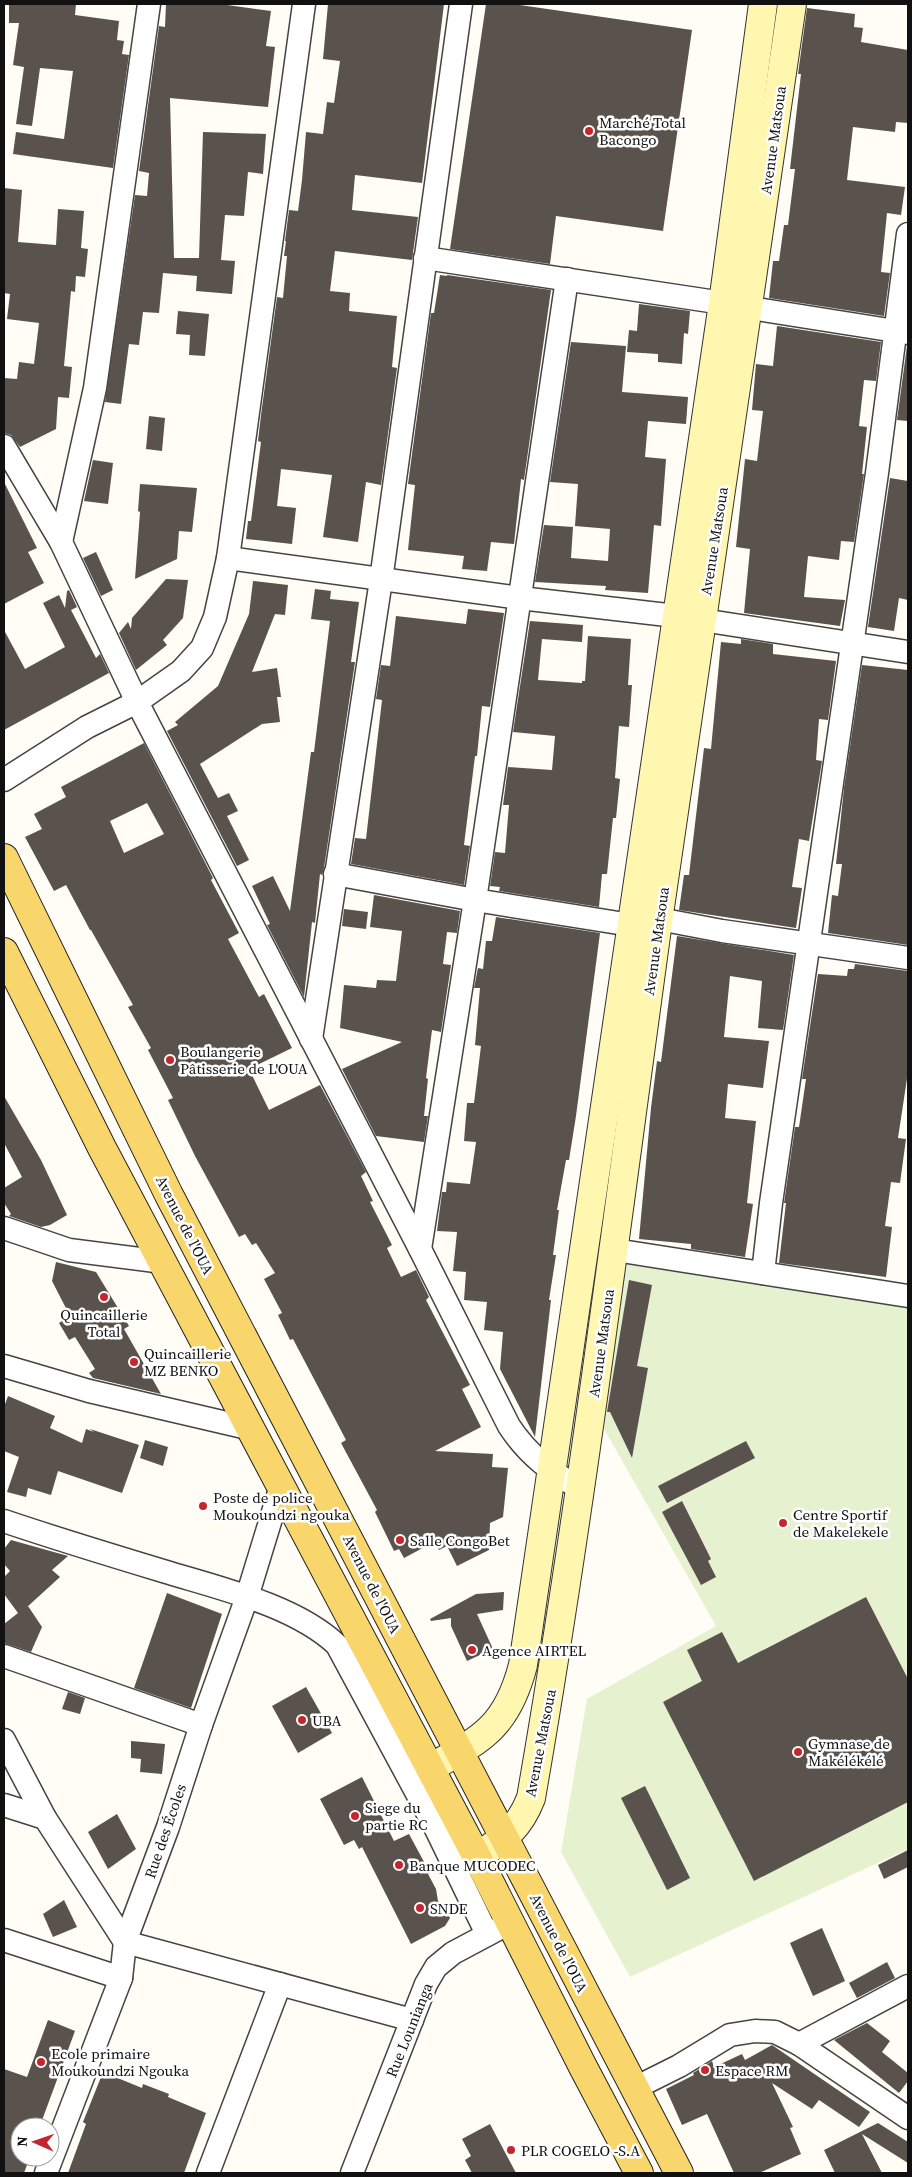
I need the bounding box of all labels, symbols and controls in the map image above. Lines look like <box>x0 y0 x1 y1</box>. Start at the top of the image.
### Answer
street label: Avenue Matsoua <box>755 84 791 196</box>
place label: Marché Total Bacongo <box>599 112 687 150</box>
marker: Marché Total Bacongo <box>583 125 595 137</box>
street label: Avenue Matsoua <box>695 485 733 597</box>
street label: Avenue Matsoua <box>638 885 674 997</box>
place label: Boulangerie Pâtisserie de L'OUA <box>180 1041 308 1079</box>
marker: Boulangerie Pâtisserie de L'OUA <box>164 1054 176 1066</box>
street label: Avenue de l'OUA <box>151 1172 219 1278</box>
street label: Avenue Matsoua <box>583 1287 619 1399</box>
marker: Quincaillerie Total <box>98 1291 110 1303</box>
place label: Quincaillerie Total <box>60 1304 148 1342</box>
place label: Quincaillerie MZ BENKO <box>144 1343 232 1381</box>
marker: Quincaillerie MZ BENKO <box>128 1356 140 1368</box>
place label: Poste de police Moukoundzi ngouka <box>213 1487 350 1525</box>
marker: Poste de police Moukoundzi ngouka <box>197 1500 209 1512</box>
place label: Centre Sportif de Makelekele <box>793 1504 889 1542</box>
marker: Centre Sportif de Makelekele <box>777 1517 789 1529</box>
place label: Salle CongoBet <box>410 1530 510 1551</box>
street label: Avenue de l'OUA <box>338 1531 406 1637</box>
marker: Salle CongoBet <box>394 1534 406 1546</box>
place label: Agence AIRTEL <box>482 1640 587 1661</box>
marker: Agence AIRTEL <box>466 1644 478 1656</box>
street label: Avenue Matsoua <box>519 1687 561 1799</box>
place label: UBA <box>312 1710 342 1731</box>
marker: UBA <box>296 1714 308 1726</box>
place label: Gymnase de Makélékélé <box>808 1733 890 1771</box>
marker: Gymnase de Makélékélé <box>792 1746 804 1758</box>
street label: Rue des Écoles <box>139 1781 191 1881</box>
place label: Siege du partie RC <box>365 1797 427 1835</box>
marker: Siege du partie RC <box>349 1810 361 1822</box>
place label: Banque MUCODEC <box>409 1855 536 1876</box>
marker: Banque MUCODEC <box>393 1859 405 1871</box>
street label: Avenue de l'OUA <box>525 1890 593 1996</box>
place label: SNDE <box>430 1898 468 1919</box>
marker: SNDE <box>414 1902 426 1914</box>
street label: Rue Lounianga <box>380 1979 438 2080</box>
place label: Ecole primaire Moukoundzi Ngouka <box>51 2043 190 2081</box>
marker: Ecole primaire Moukoundzi Ngouka <box>35 2056 47 2068</box>
place label: Espace RM <box>715 2060 789 2081</box>
marker: Espace RM <box>699 2064 711 2076</box>
north arrow <box>10 2117 60 2167</box>
text: N <box>12 2136 32 2147</box>
place label: PLR COGELO -S.A <box>521 2140 640 2161</box>
marker: PLR COGELO -S.A <box>505 2144 517 2156</box>

